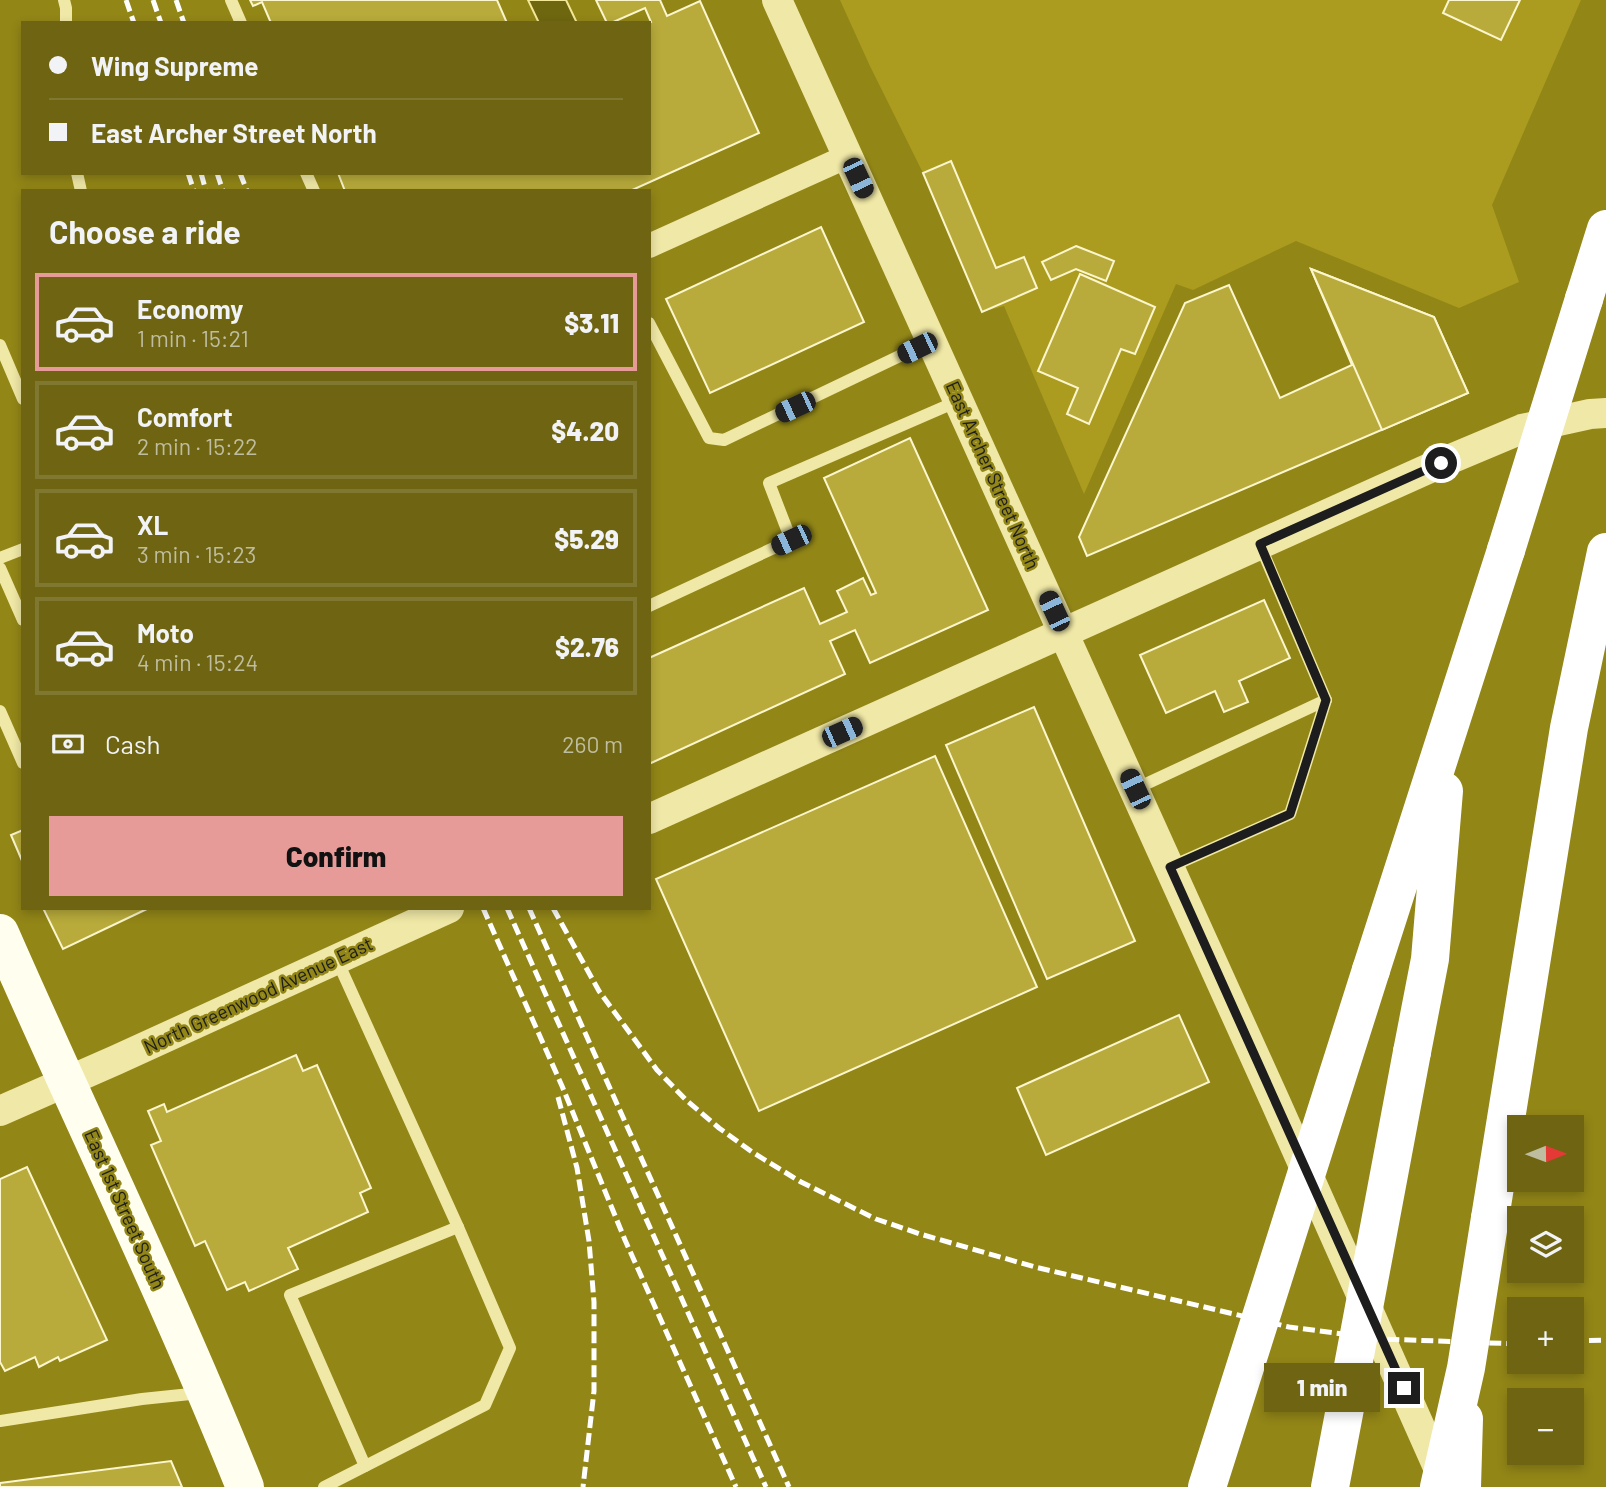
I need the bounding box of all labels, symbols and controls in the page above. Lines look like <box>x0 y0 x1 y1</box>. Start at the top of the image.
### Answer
text: Wing Supreme <box>91 50 258 81</box>
text: East Archer Street North <box>91 117 377 148</box>
car <box>840 155 877 201</box>
text: Choose a ride <box>49 212 241 250</box>
icon: car <box>53 291 116 354</box>
text: Economy <box>137 293 243 324</box>
text: $3.11 <box>564 307 619 338</box>
text: 1 min · 15:21 <box>137 324 249 352</box>
car <box>894 329 941 367</box>
street label: East Archer Street North <box>942 377 1045 572</box>
car <box>772 389 819 425</box>
icon: car <box>53 399 116 462</box>
text: Comfort <box>137 401 233 432</box>
text: $4.20 <box>551 415 619 446</box>
text: 2 min · 15:22 <box>137 432 258 460</box>
route start <box>1425 447 1457 479</box>
icon: car <box>53 507 116 570</box>
text: XL <box>137 509 168 540</box>
car <box>768 522 815 558</box>
text: $5.29 <box>554 523 619 554</box>
text: 3 min · 15:23 <box>137 540 256 568</box>
car <box>1036 588 1073 634</box>
icon: car <box>53 615 116 678</box>
text: Moto <box>137 617 194 648</box>
text: $2.76 <box>555 631 619 662</box>
text: 4 min · 15:24 <box>137 648 258 676</box>
car <box>819 714 866 750</box>
icon: cash <box>49 725 87 763</box>
text: Cash <box>105 728 160 759</box>
text: 260 m <box>562 730 623 758</box>
car <box>1117 766 1154 812</box>
button: Confirm <box>49 816 623 896</box>
street label: North Greenwood Avenue East <box>140 931 376 1058</box>
north arrow <box>1507 1115 1584 1192</box>
map controls <box>1507 1115 1584 1465</box>
street label: East 1st Street South <box>80 1126 171 1292</box>
button: layers <box>1507 1206 1584 1283</box>
button: + <box>1507 1297 1584 1374</box>
callout: 1 min <box>1264 1364 1380 1412</box>
route end <box>1388 1372 1420 1404</box>
text: 1 min <box>1297 1373 1347 1401</box>
button: − <box>1507 1388 1584 1465</box>

